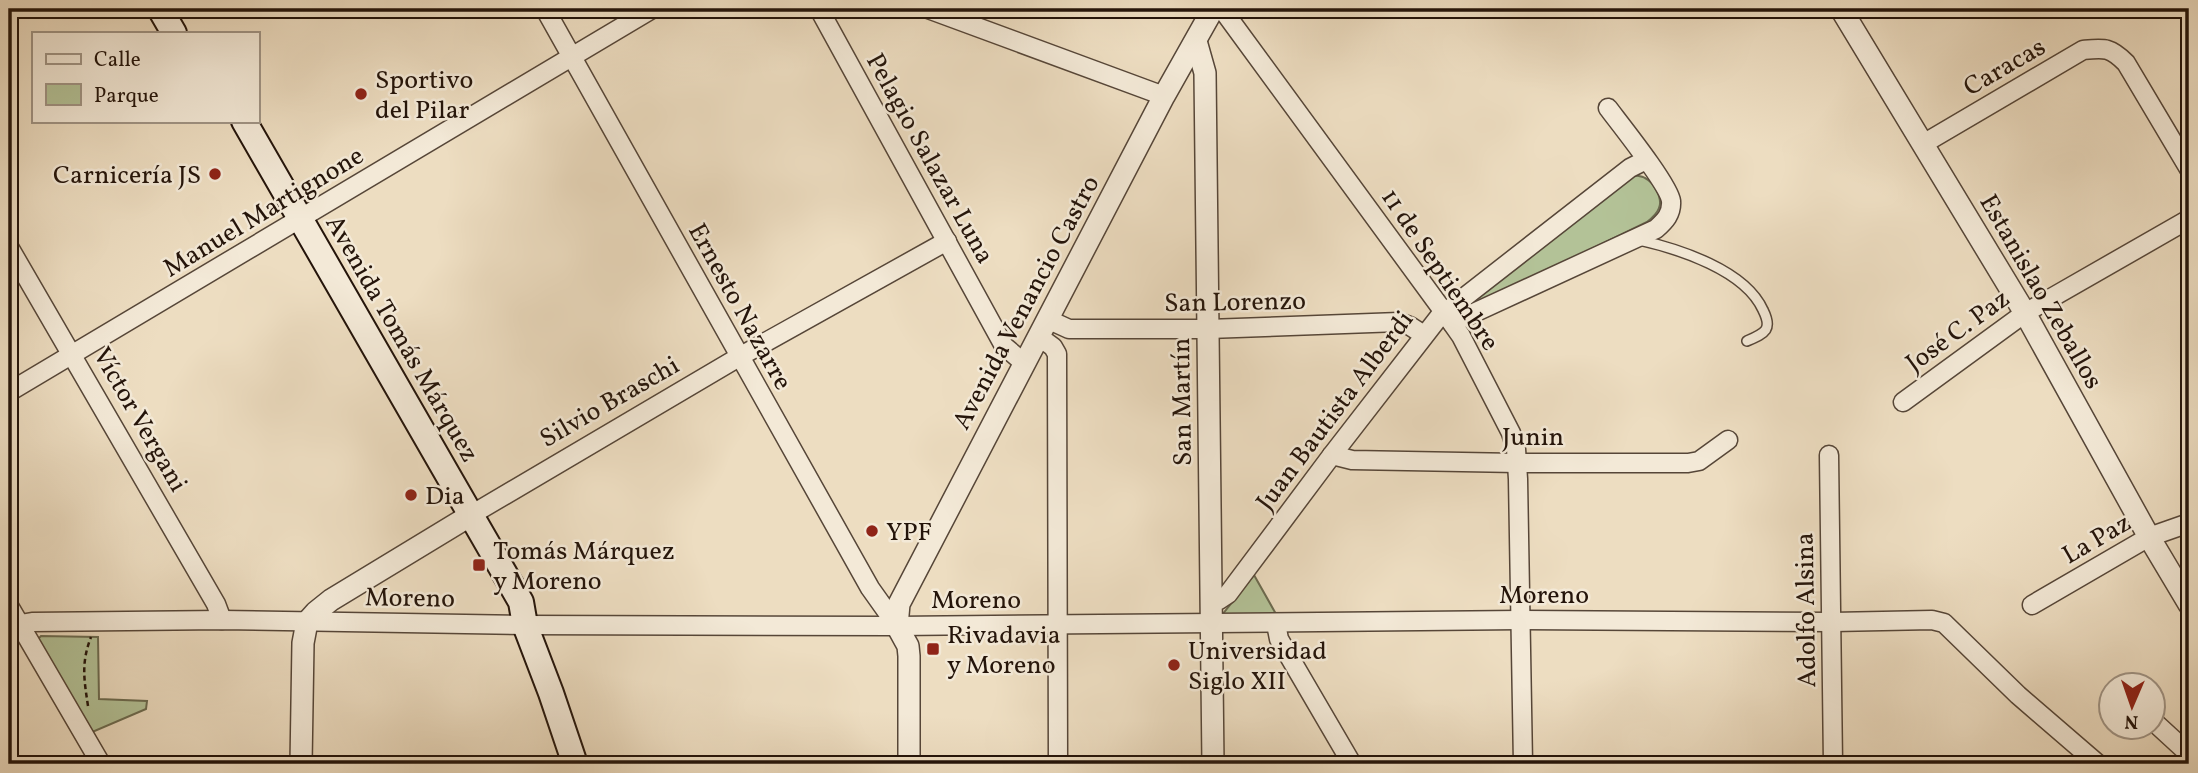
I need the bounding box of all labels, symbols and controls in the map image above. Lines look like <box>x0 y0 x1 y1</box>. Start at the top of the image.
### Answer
street label: Caracas <box>1957 30 2053 106</box>
legend <box>32 32 259 122</box>
text: Calle <box>94 46 141 75</box>
street label: Pelagio Salazar Luna <box>856 47 1002 271</box>
place label: Sportivo del Pilar <box>375 63 473 129</box>
text: Parque <box>94 82 159 111</box>
marker: Sportivo del Pilar <box>353 86 369 102</box>
street label: Manuel Martignone <box>157 139 371 287</box>
place label: Carnicería JS <box>53 158 201 194</box>
marker: Carnicería JS <box>207 166 223 182</box>
street label: Avenida Venancio Castro <box>944 170 1109 436</box>
street label: 11 de Septiembre <box>1372 182 1507 358</box>
street label: Estanislao Zeballos <box>1970 188 2111 396</box>
street label: Avenida Tomás Márquez <box>316 209 487 469</box>
street label: Ernesto Nazarre <box>678 217 800 397</box>
street label: José C. Paz <box>1899 282 2017 382</box>
street label: San Lorenzo <box>1164 284 1306 322</box>
street label: Juan Bautista Alberdi <box>1248 304 1423 519</box>
street label: San Martín <box>1164 337 1202 467</box>
street label: Víctor Vergani <box>83 341 195 499</box>
street label: Silvio Braschi <box>533 348 687 457</box>
street label: Junin <box>1502 420 1564 456</box>
place label: Dia <box>425 479 465 515</box>
marker: Dia <box>403 487 419 503</box>
street label: La Paz <box>2056 506 2138 574</box>
place label: YPF <box>886 515 932 551</box>
marker: YPF <box>864 523 880 539</box>
street label: Adolfo Alsina <box>1788 532 1826 688</box>
place label: Tomás Márquez y Moreno <box>493 534 675 600</box>
marker: Tomás Márquez y Moreno <box>471 557 487 573</box>
street label: Moreno <box>1499 578 1589 614</box>
street label: Moreno <box>365 580 455 618</box>
street label: Moreno <box>931 583 1021 619</box>
place label: Rivadavia y Moreno <box>947 618 1061 684</box>
place label: Universidad Siglo XII <box>1188 634 1327 700</box>
marker: Rivadavia y Moreno <box>925 641 941 657</box>
marker: Universidad Siglo XII <box>1166 657 1182 673</box>
north arrow <box>2096 672 2166 742</box>
text: N <box>2124 708 2139 734</box>

